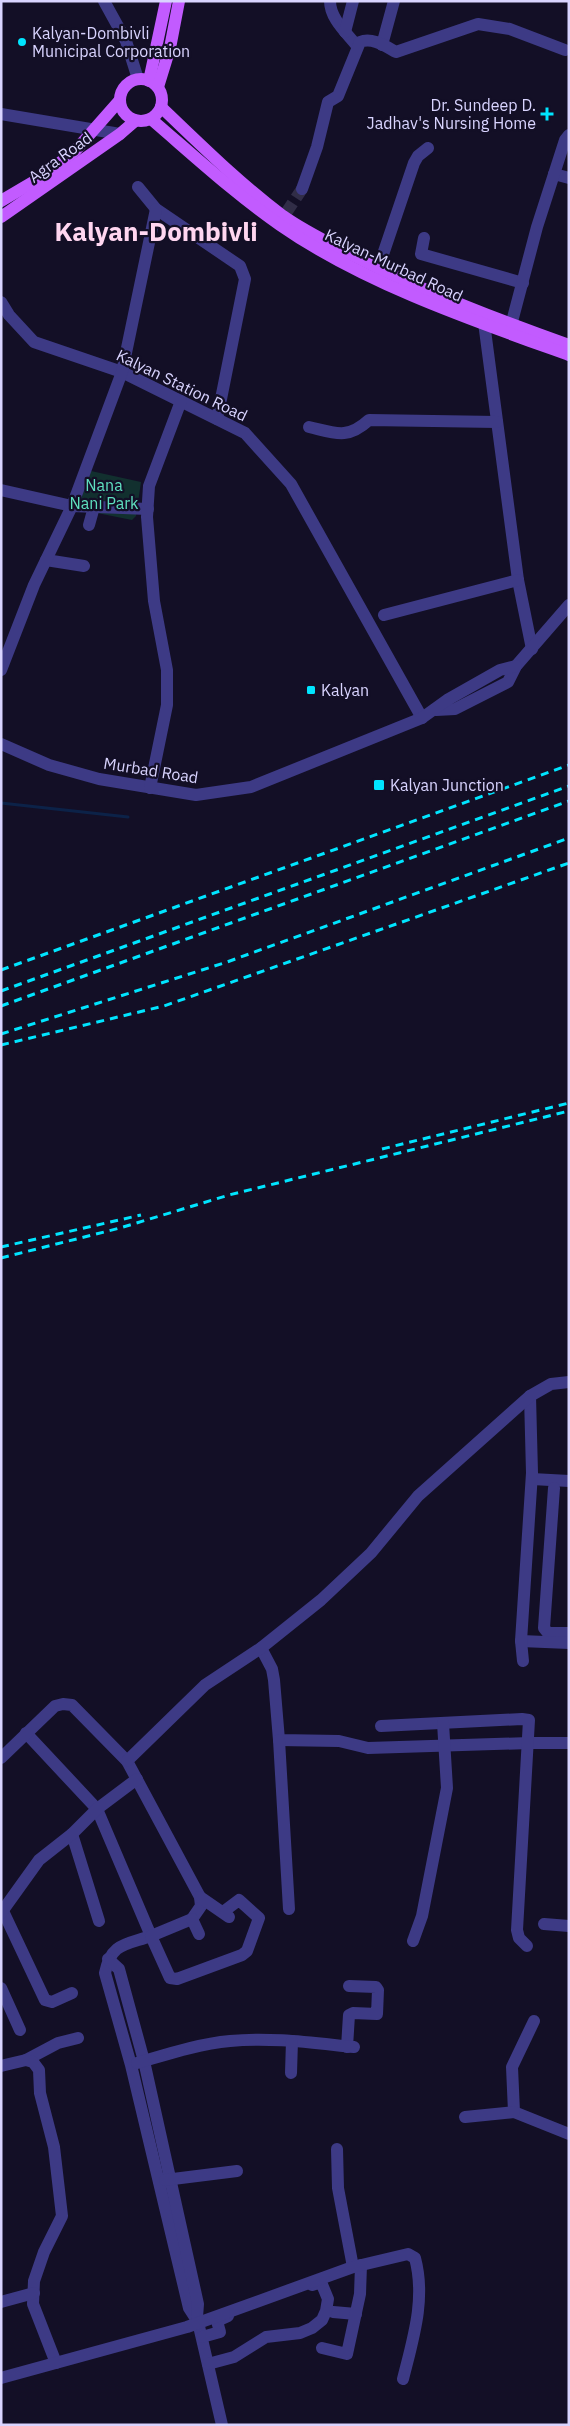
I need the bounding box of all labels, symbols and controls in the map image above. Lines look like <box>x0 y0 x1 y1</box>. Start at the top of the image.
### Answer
place label: Kalyan-Dombivli Municipal Corporation <box>32 23 190 61</box>
marker: Kalyan-Dombivli Municipal Corporation <box>16 36 28 48</box>
place label: Dr. Sundeep D. Jadhav's Nursing Home <box>366 95 536 133</box>
marker: Dr. Sundeep D. Jadhav's Nursing Home <box>540 107 554 121</box>
street label: Agra Road <box>24 127 96 187</box>
district label: Kalyan-Dombivli <box>54 214 258 248</box>
street label: Kalyan-Murbad Road <box>322 224 466 306</box>
street label: Kalyan Station Road <box>113 345 251 425</box>
park label: Nana Nani Park <box>69 475 139 513</box>
place label: Kalyan <box>321 680 369 700</box>
marker: Kalyan <box>305 684 317 696</box>
street label: Murbad Road <box>102 753 200 787</box>
place label: Kalyan Junction <box>390 775 504 795</box>
marker: Kalyan Junction <box>372 778 386 792</box>

